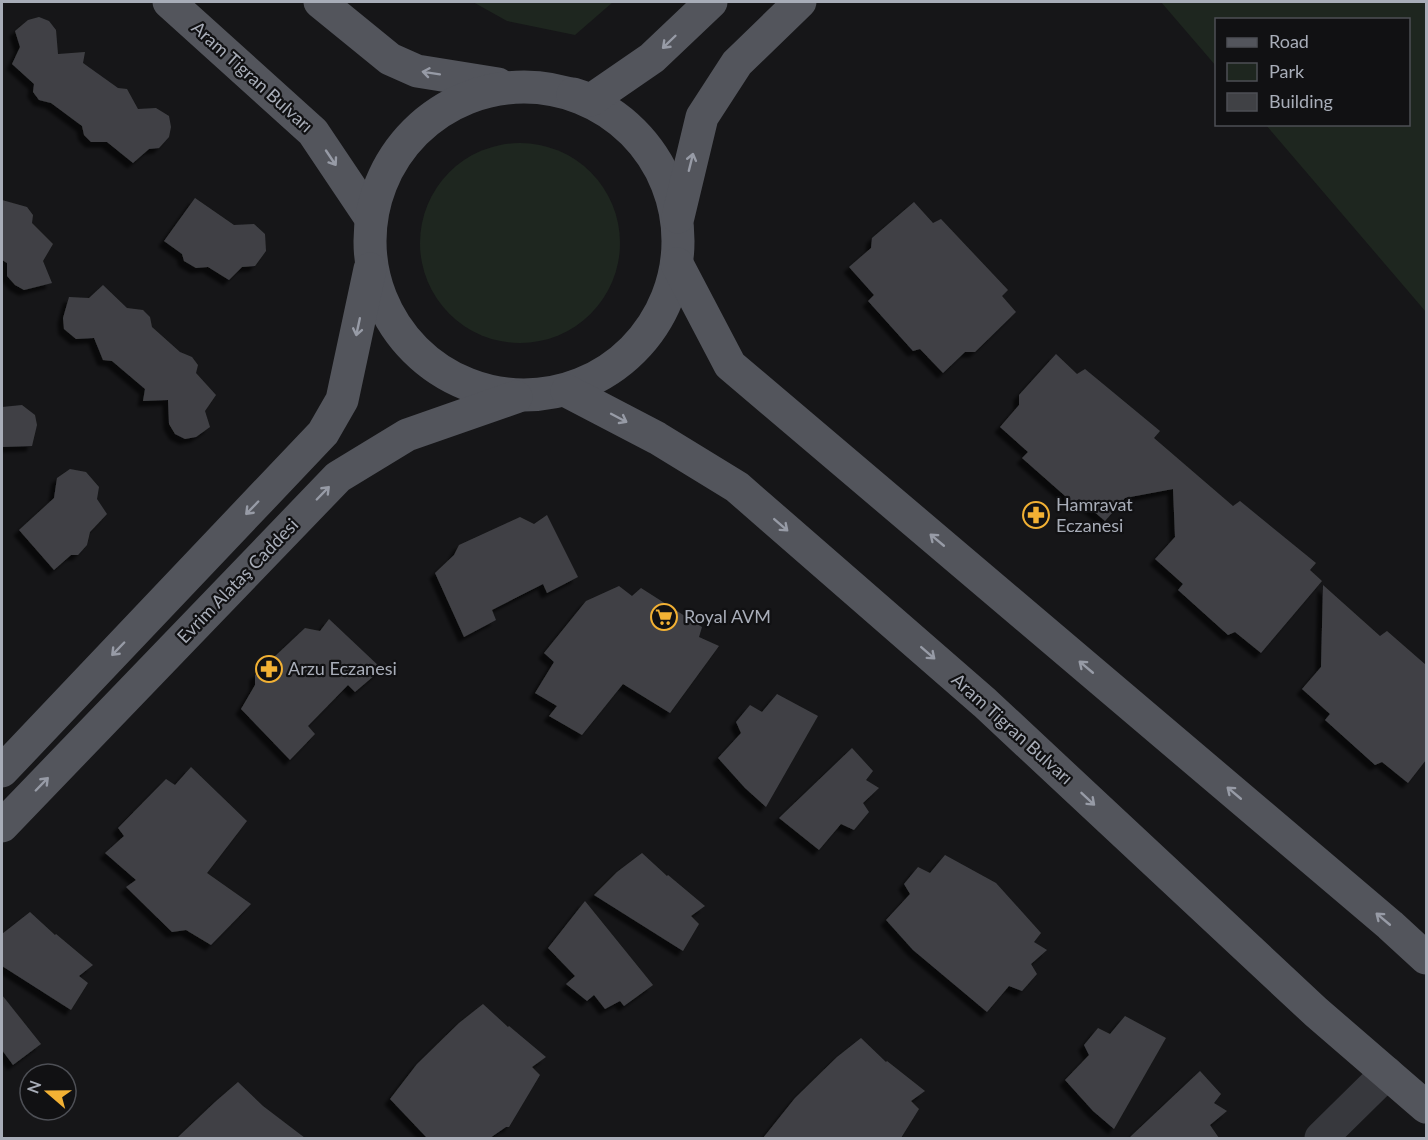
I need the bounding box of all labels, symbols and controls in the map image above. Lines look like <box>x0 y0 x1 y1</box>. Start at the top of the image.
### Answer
street label: Aram Tigran Bulvarı <box>188 16 318 136</box>
legend <box>1215 18 1410 126</box>
text: Road <box>1269 30 1309 52</box>
one-way arrow <box>662 35 677 49</box>
text: Park <box>1269 60 1305 82</box>
one-way arrow <box>421 68 441 79</box>
text: Building <box>1269 90 1333 112</box>
one-way arrow <box>325 150 337 166</box>
one-way arrow <box>686 153 698 172</box>
one-way arrow <box>352 316 363 336</box>
one-way arrow <box>610 412 627 424</box>
one-way arrow <box>316 485 330 500</box>
place label: Hamravat Eczanesi <box>1056 493 1133 536</box>
one-way arrow <box>245 500 260 515</box>
pharmacy icon: Hamravat Eczanesi <box>1021 500 1051 530</box>
street label: Evrim Alataş Caddesi <box>172 513 302 647</box>
one-way arrow <box>773 518 788 532</box>
one-way arrow <box>929 534 945 547</box>
supermarket icon: Royal AVM <box>649 602 679 632</box>
place label: Royal AVM <box>684 605 771 627</box>
one-way arrow <box>110 641 125 656</box>
one-way arrow <box>920 646 935 660</box>
pharmacy icon: Arzu Eczanesi <box>254 654 284 684</box>
place label: Arzu Eczanesi <box>288 657 397 679</box>
one-way arrow <box>1078 660 1094 673</box>
street label: Aram Tigran Bulvarı <box>948 668 1078 788</box>
one-way arrow <box>35 777 49 792</box>
one-way arrow <box>1227 786 1242 800</box>
one-way arrow <box>1080 791 1095 806</box>
one-way arrow <box>1376 912 1391 926</box>
north arrow <box>18 1062 78 1122</box>
text: N <box>22 1078 44 1096</box>

